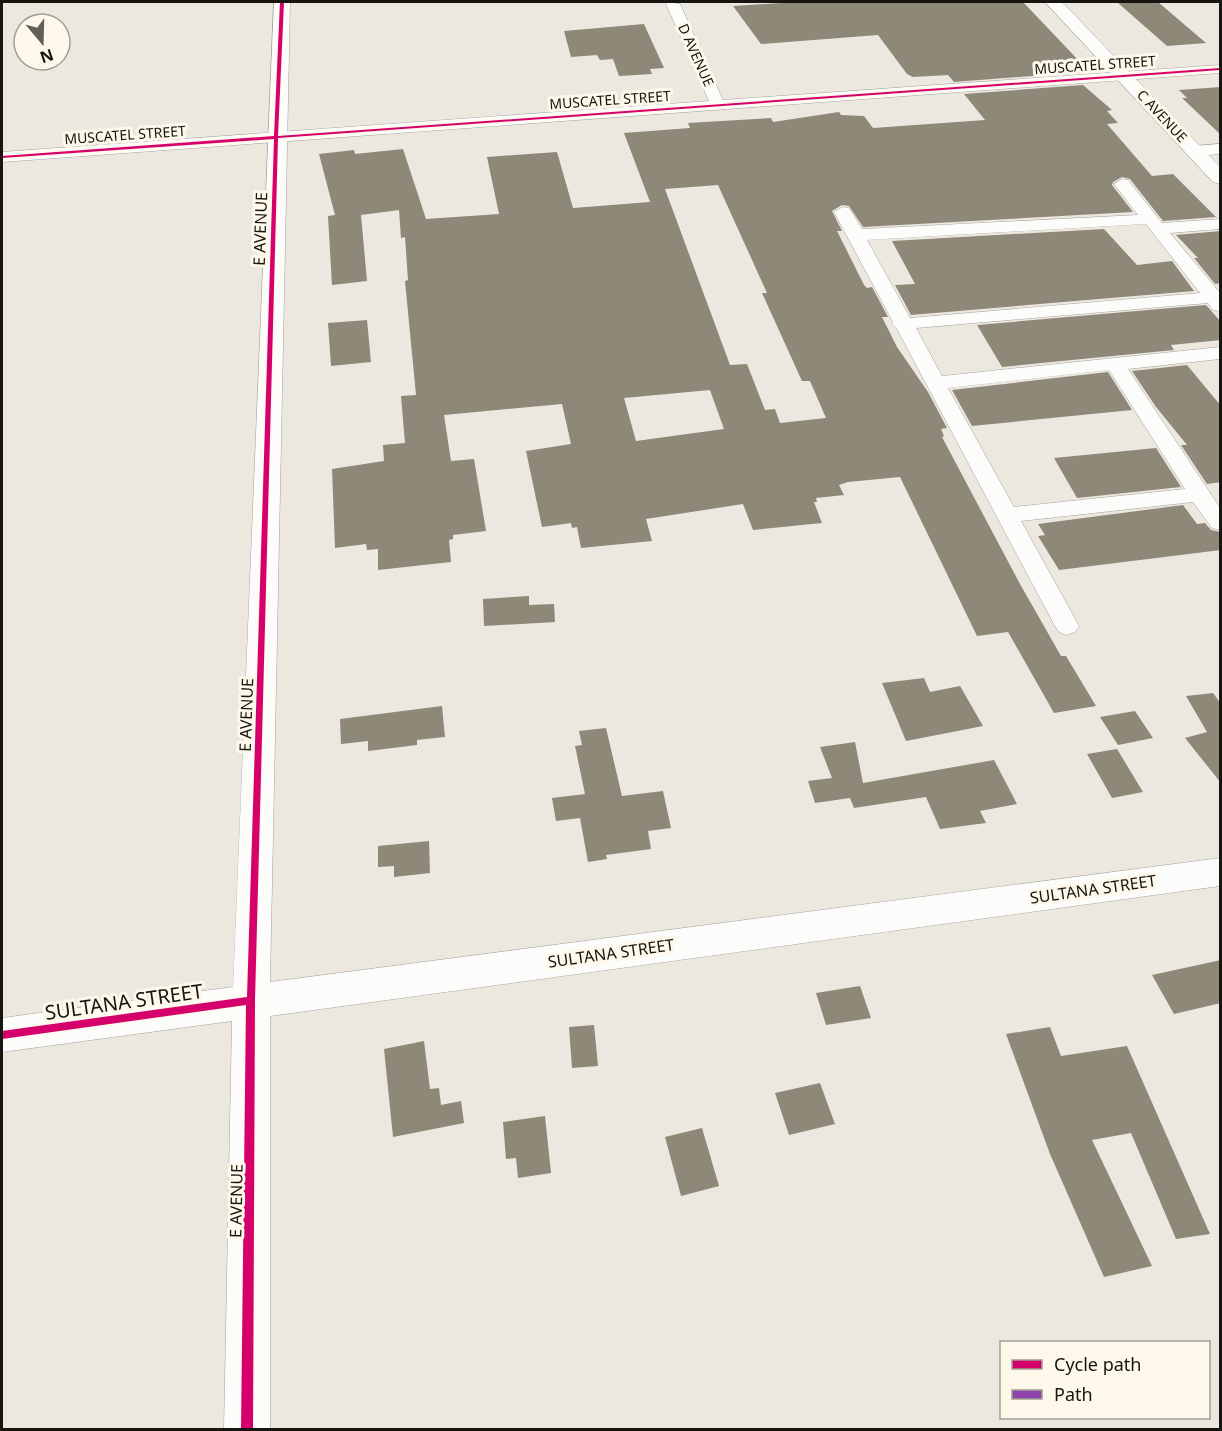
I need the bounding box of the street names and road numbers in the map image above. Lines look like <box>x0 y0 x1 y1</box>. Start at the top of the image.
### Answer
street label: D AVENUE <box>674 20 719 89</box>
street label: MUSCATEL STREET <box>1034 51 1156 78</box>
street label: C AVENUE <box>1133 85 1192 146</box>
street label: MUSCATEL STREET <box>549 86 671 113</box>
street label: MUSCATEL STREET <box>64 121 186 148</box>
street label: E AVENUE <box>248 192 272 266</box>
street label: E AVENUE <box>234 678 258 752</box>
street label: SULTANA STREET <box>1028 869 1158 909</box>
street label: SULTANA STREET <box>546 933 676 973</box>
street label: SULTANA STREET <box>43 977 205 1026</box>
street label: E AVENUE <box>224 1164 248 1238</box>

